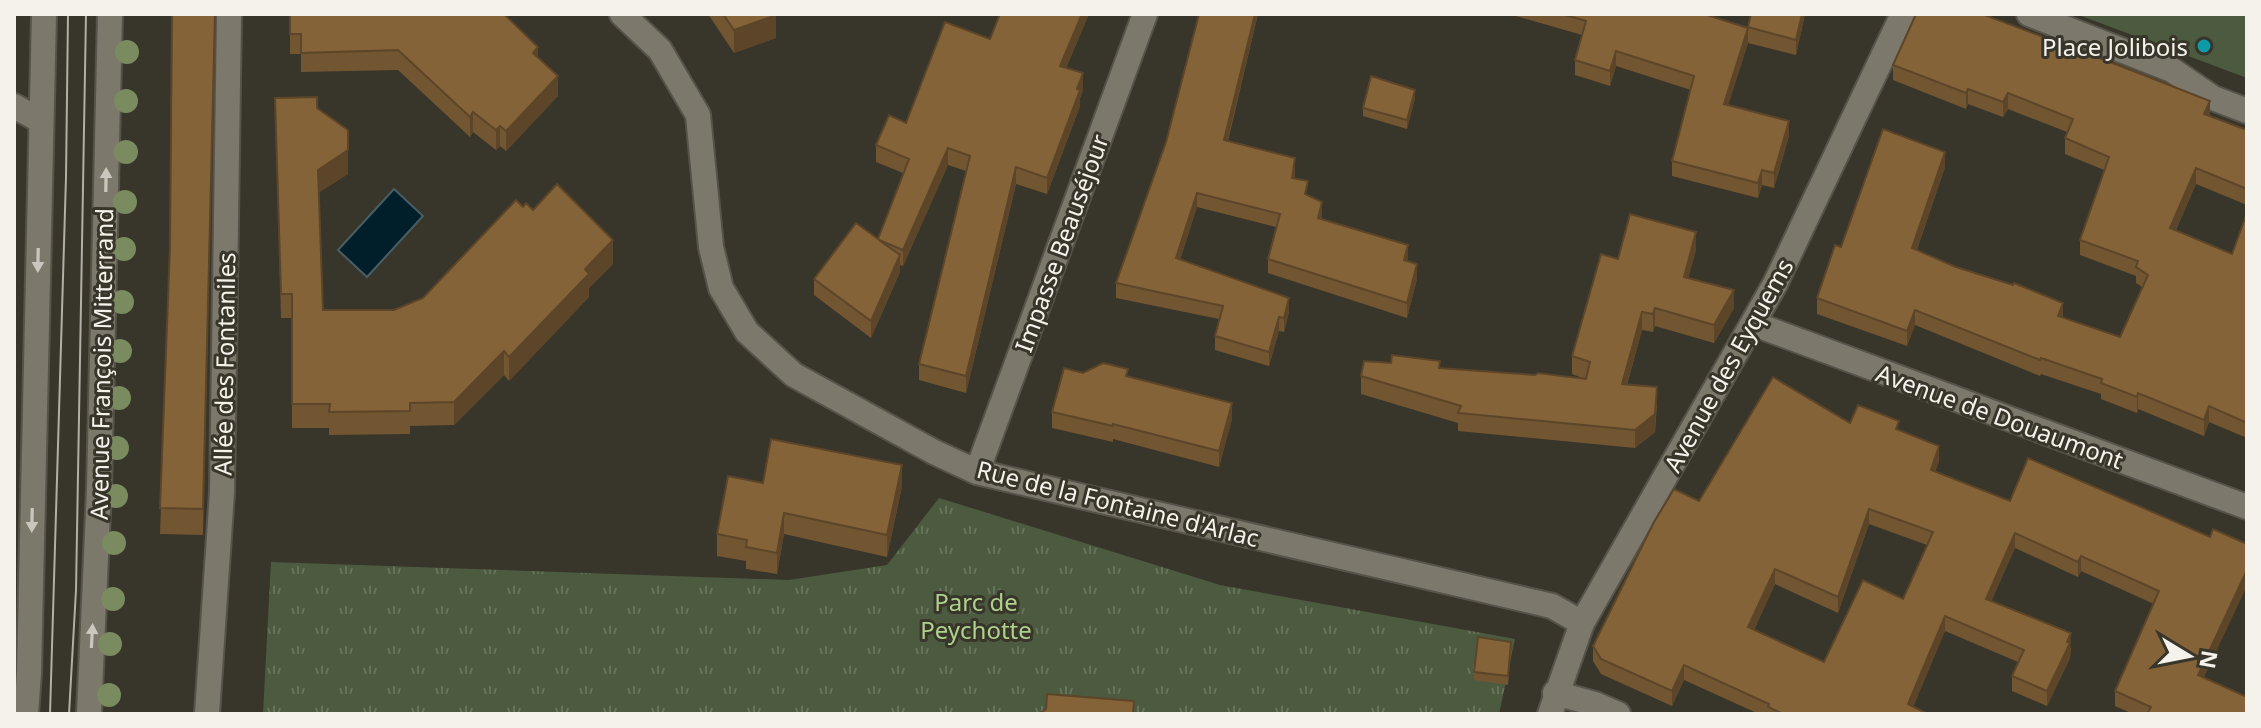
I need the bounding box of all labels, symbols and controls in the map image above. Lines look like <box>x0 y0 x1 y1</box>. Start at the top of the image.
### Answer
place label: Place Jolibois <box>2042 30 2188 63</box>
marker: Place Jolibois <box>2195 37 2213 55</box>
street label: Impasse Beauséjour <box>1006 129 1116 356</box>
one-way arrow <box>100 167 112 192</box>
street label: Avenue François Mitterrand <box>82 208 120 520</box>
one-way arrow <box>32 248 45 273</box>
street label: Allée des Fontaniles <box>206 252 242 476</box>
street label: Avenue des Eyquems <box>1656 252 1800 478</box>
street label: Avenue de Douaumont <box>1872 356 2128 476</box>
street label: Rue de la Fontaine d'Arlac <box>974 452 1262 554</box>
one-way arrow <box>26 508 39 533</box>
park label: Parc de Peychotte <box>920 585 1032 646</box>
north arrow <box>2149 616 2229 696</box>
one-way arrow <box>86 623 99 648</box>
text: N <box>2193 648 2226 671</box>

